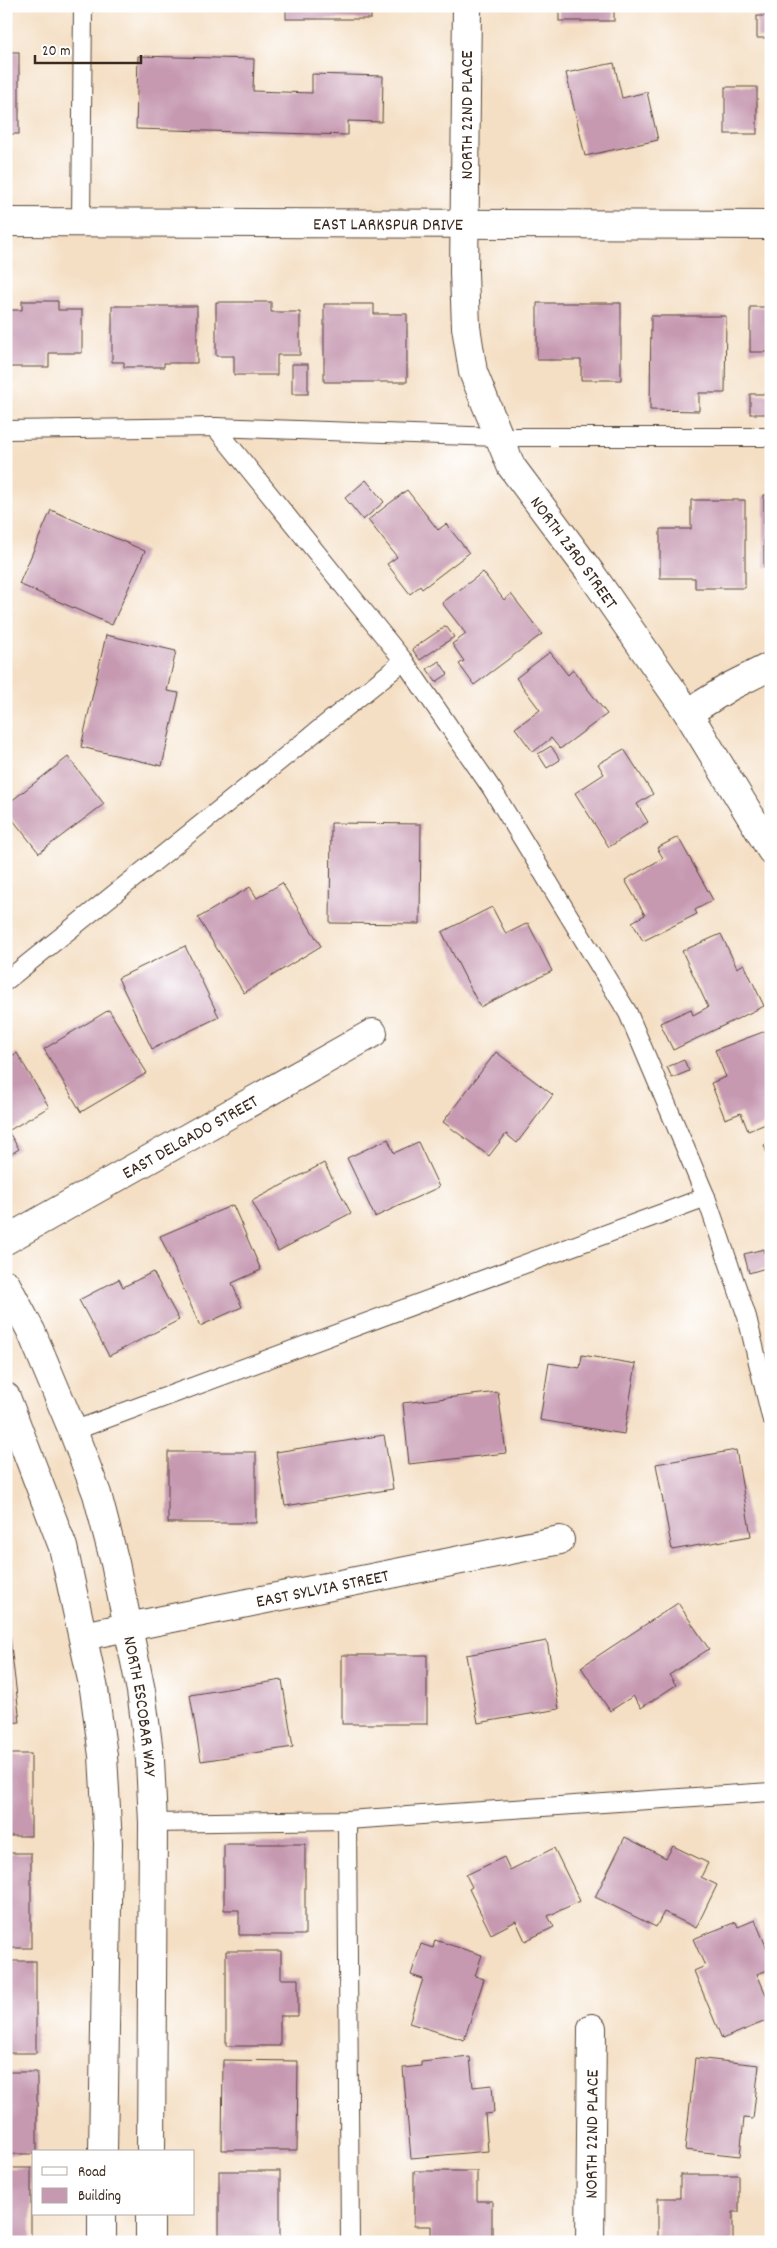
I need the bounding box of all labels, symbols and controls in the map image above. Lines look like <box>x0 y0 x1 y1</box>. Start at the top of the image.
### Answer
scale bar <box>35 32 141 64</box>
text: 20 m <box>42 41 70 63</box>
street label: NORTH 22ND PLACE <box>456 51 481 180</box>
street label: EAST LARKSPUR DRIVE <box>313 213 463 239</box>
street label: NORTH 23RD STREET <box>523 492 622 615</box>
street label: EAST DELGADO STREET <box>119 1090 264 1187</box>
street label: EAST SYLVIA STREET <box>254 1565 391 1616</box>
street label: NORTH ESCOBAR WAY <box>115 1634 161 1778</box>
street label: NORTH 22ND PLACE <box>580 2069 607 2199</box>
legend <box>32 2150 195 2216</box>
text: Road <box>78 2162 106 2184</box>
text: Building <box>78 2186 121 2208</box>

